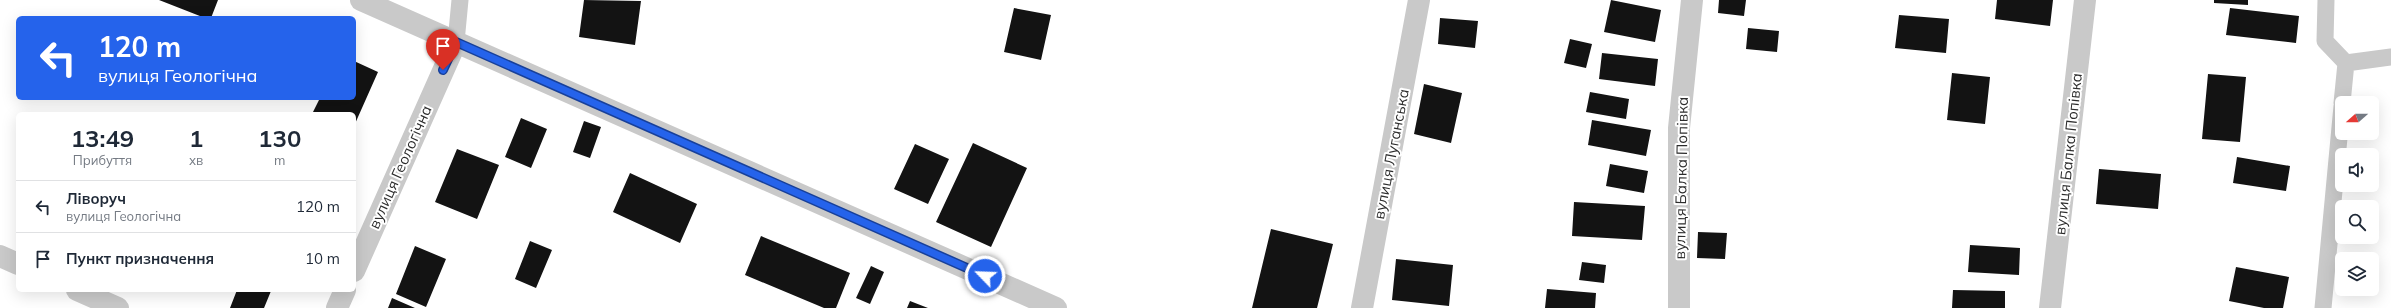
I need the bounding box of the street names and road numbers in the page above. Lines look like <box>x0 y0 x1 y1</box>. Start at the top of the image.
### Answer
street label: вулиця Балка Попівка <box>2050 72 2086 236</box>
street label: вулиця Луганська <box>1369 87 1413 221</box>
street label: вулиця Балка Попівка <box>1670 96 1692 260</box>
street label: вулиця Геологічна <box>364 102 436 232</box>

